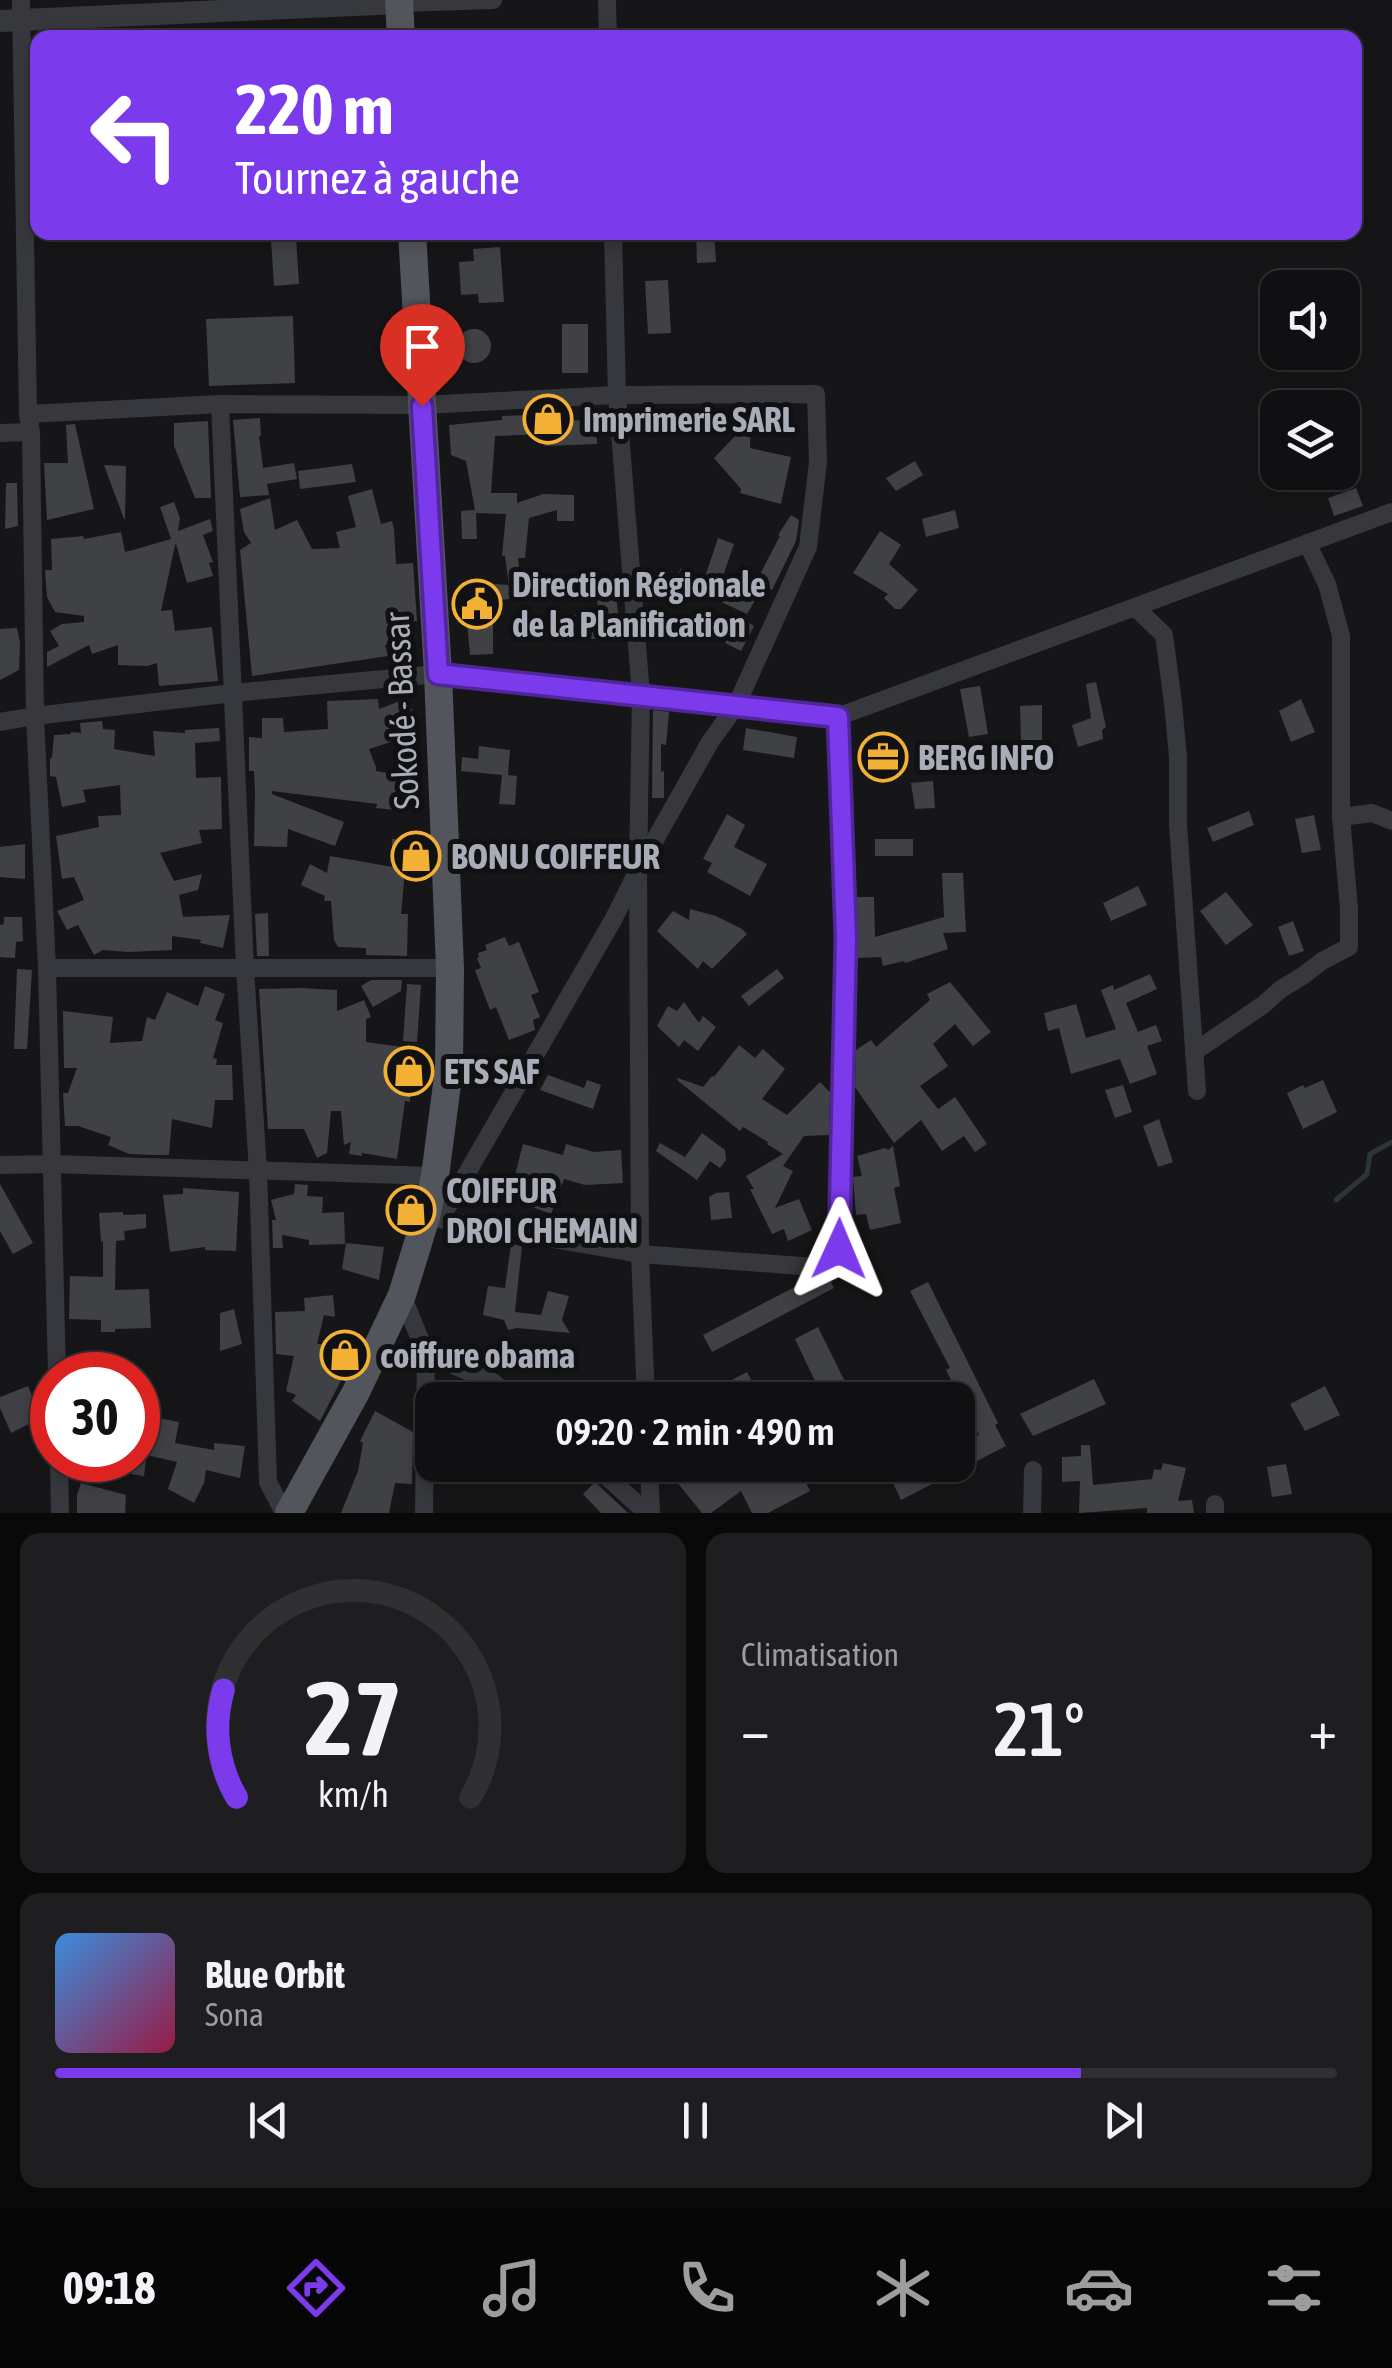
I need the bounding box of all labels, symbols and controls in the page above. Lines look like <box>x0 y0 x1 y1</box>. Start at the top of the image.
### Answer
text: 220 m <box>235 69 394 149</box>
icon: left <box>70 70 200 200</box>
text: Tournez à gauche <box>235 152 520 204</box>
map controls <box>1260 270 1360 490</box>
button: sound <box>1260 270 1360 370</box>
pin <box>380 304 465 407</box>
icon: arrive <box>395 319 450 374</box>
button: layers <box>1260 390 1360 490</box>
shop icon: Imprimerie SARL <box>522 393 574 445</box>
place label: Imprimerie SARL <box>583 399 796 439</box>
place label: Direction Régionale de la Planification <box>512 564 766 644</box>
public building icon: Direction Régionale de la Planification <box>451 578 503 630</box>
street label: Sokodé - Bassar <box>376 611 426 811</box>
office icon: BERG INFO <box>857 731 909 783</box>
place label: BERG INFO <box>918 737 1054 777</box>
shop icon: BONU COIFFEUR <box>390 830 442 882</box>
place label: BONU COIFFEUR <box>451 836 660 876</box>
shop icon: ETS SAF <box>383 1045 435 1097</box>
place label: ETS SAF <box>444 1051 540 1091</box>
place label: COIFFUR DROI CHEMAIN <box>446 1170 638 1250</box>
shop icon: COIFFUR DROI CHEMAIN <box>385 1184 437 1236</box>
position arrow <box>787 1197 891 1301</box>
shop icon: coiffure obama <box>319 1329 371 1381</box>
place label: coiffure obama <box>380 1335 575 1375</box>
speed limit sign: 30 <box>30 1352 160 1482</box>
text: 09:20 · 2 min · 490 m <box>555 1410 835 1453</box>
text: Climatisation <box>741 1636 899 1673</box>
text: 27 <box>304 1658 402 1777</box>
text: 21° <box>993 1686 1085 1772</box>
text: − <box>741 1698 770 1761</box>
text: + <box>1308 1698 1337 1761</box>
text: km/h <box>318 1774 388 1815</box>
text: Blue Orbit <box>205 1953 345 1996</box>
text: Sona <box>205 1996 264 2033</box>
icon: previous <box>241 2093 296 2148</box>
icon: pause <box>668 2093 723 2148</box>
icon: next <box>1096 2093 1151 2148</box>
icon: directions <box>281 2253 351 2323</box>
icon: music <box>477 2253 547 2323</box>
icon: phone <box>672 2253 742 2323</box>
icon: climate <box>868 2253 938 2323</box>
icon: car <box>1064 2253 1134 2323</box>
icon: filters <box>1259 2253 1329 2323</box>
text: 09:18 <box>63 2262 155 2314</box>

